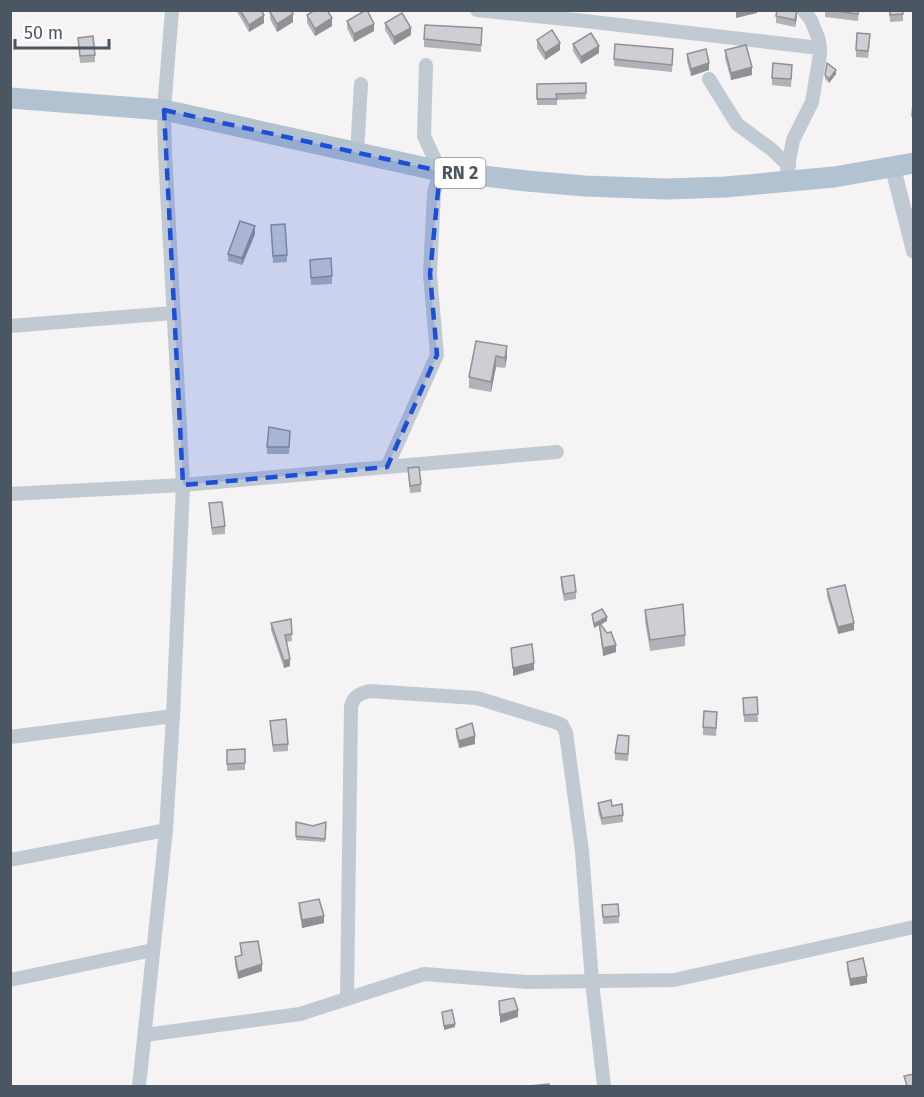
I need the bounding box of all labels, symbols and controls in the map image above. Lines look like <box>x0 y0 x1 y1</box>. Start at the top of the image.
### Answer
scale bar <box>15 12 110 50</box>
text: 50 m <box>24 22 63 44</box>
road number: RN 2 <box>434 158 486 188</box>

